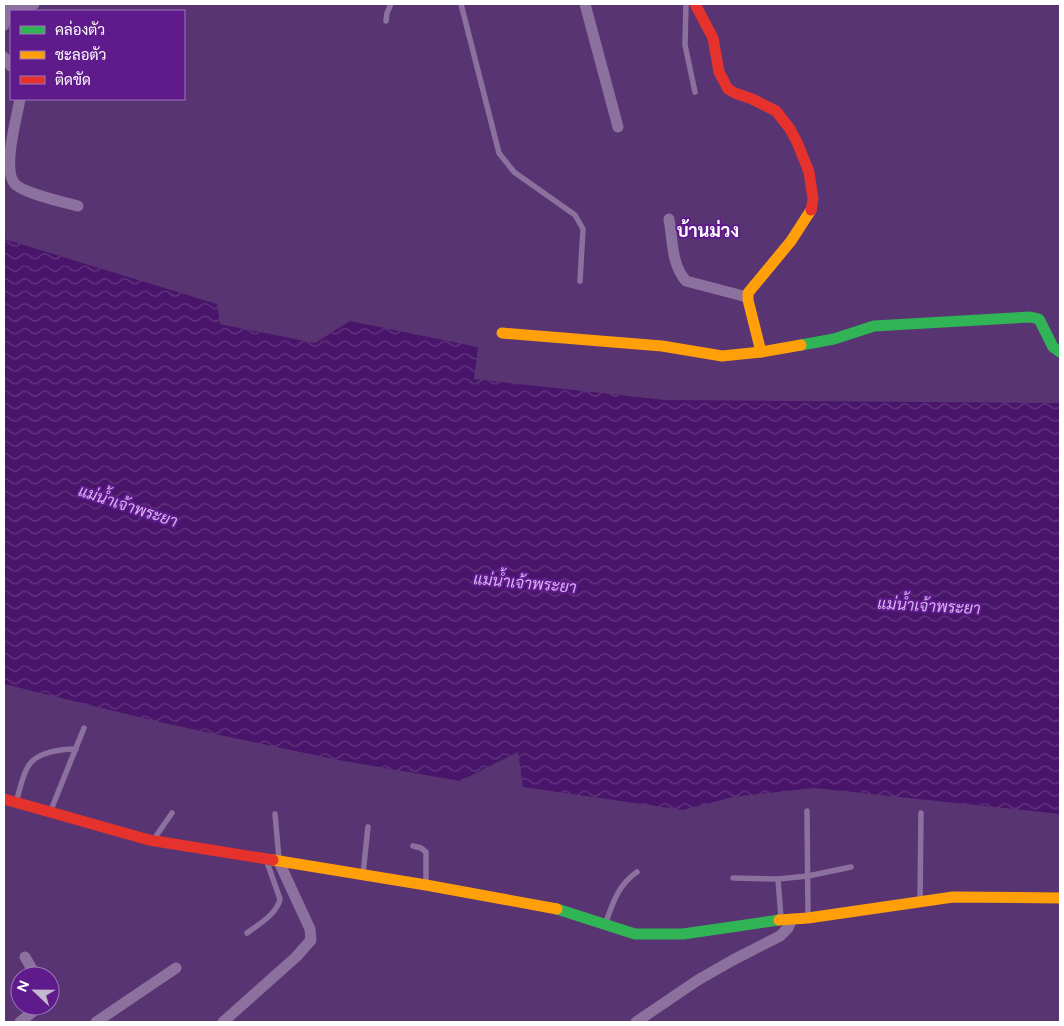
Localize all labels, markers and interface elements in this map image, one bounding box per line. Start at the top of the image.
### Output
legend [10,10,185,100]
text: คล่องตัว [55,20,105,39]
text: ชะลอตัว [55,46,106,64]
text: ติดขัด [55,71,91,89]
district label: บ้านม่วง [677,219,739,242]
water label: แม่น้ำเจ้าพระยา [76,476,182,531]
water label: แม่น้ำเจ้าพระยา [473,564,578,597]
water label: แม่น้ำเจ้าพระยา [877,589,982,618]
north arrow [10,966,60,1016]
text: N [14,978,33,995]

